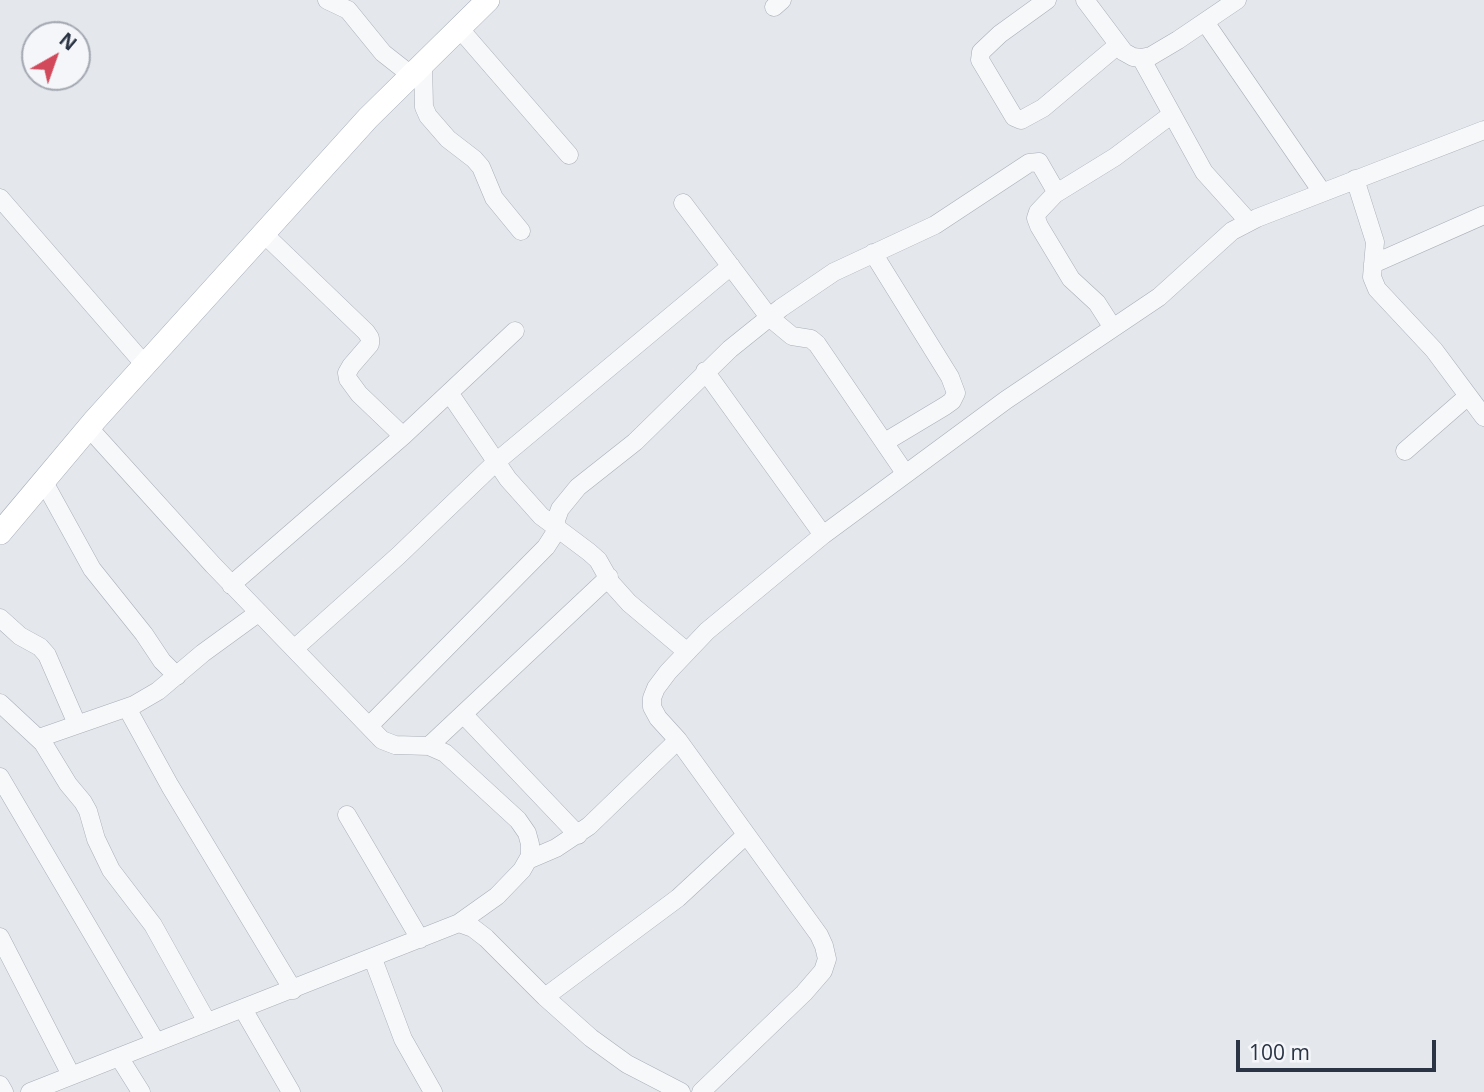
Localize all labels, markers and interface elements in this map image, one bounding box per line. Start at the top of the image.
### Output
north arrow [21,21,91,91]
text: N [54,27,82,56]
scale bar [1239,1026,1438,1070]
text: 100 m [1249,1038,1310,1066]

